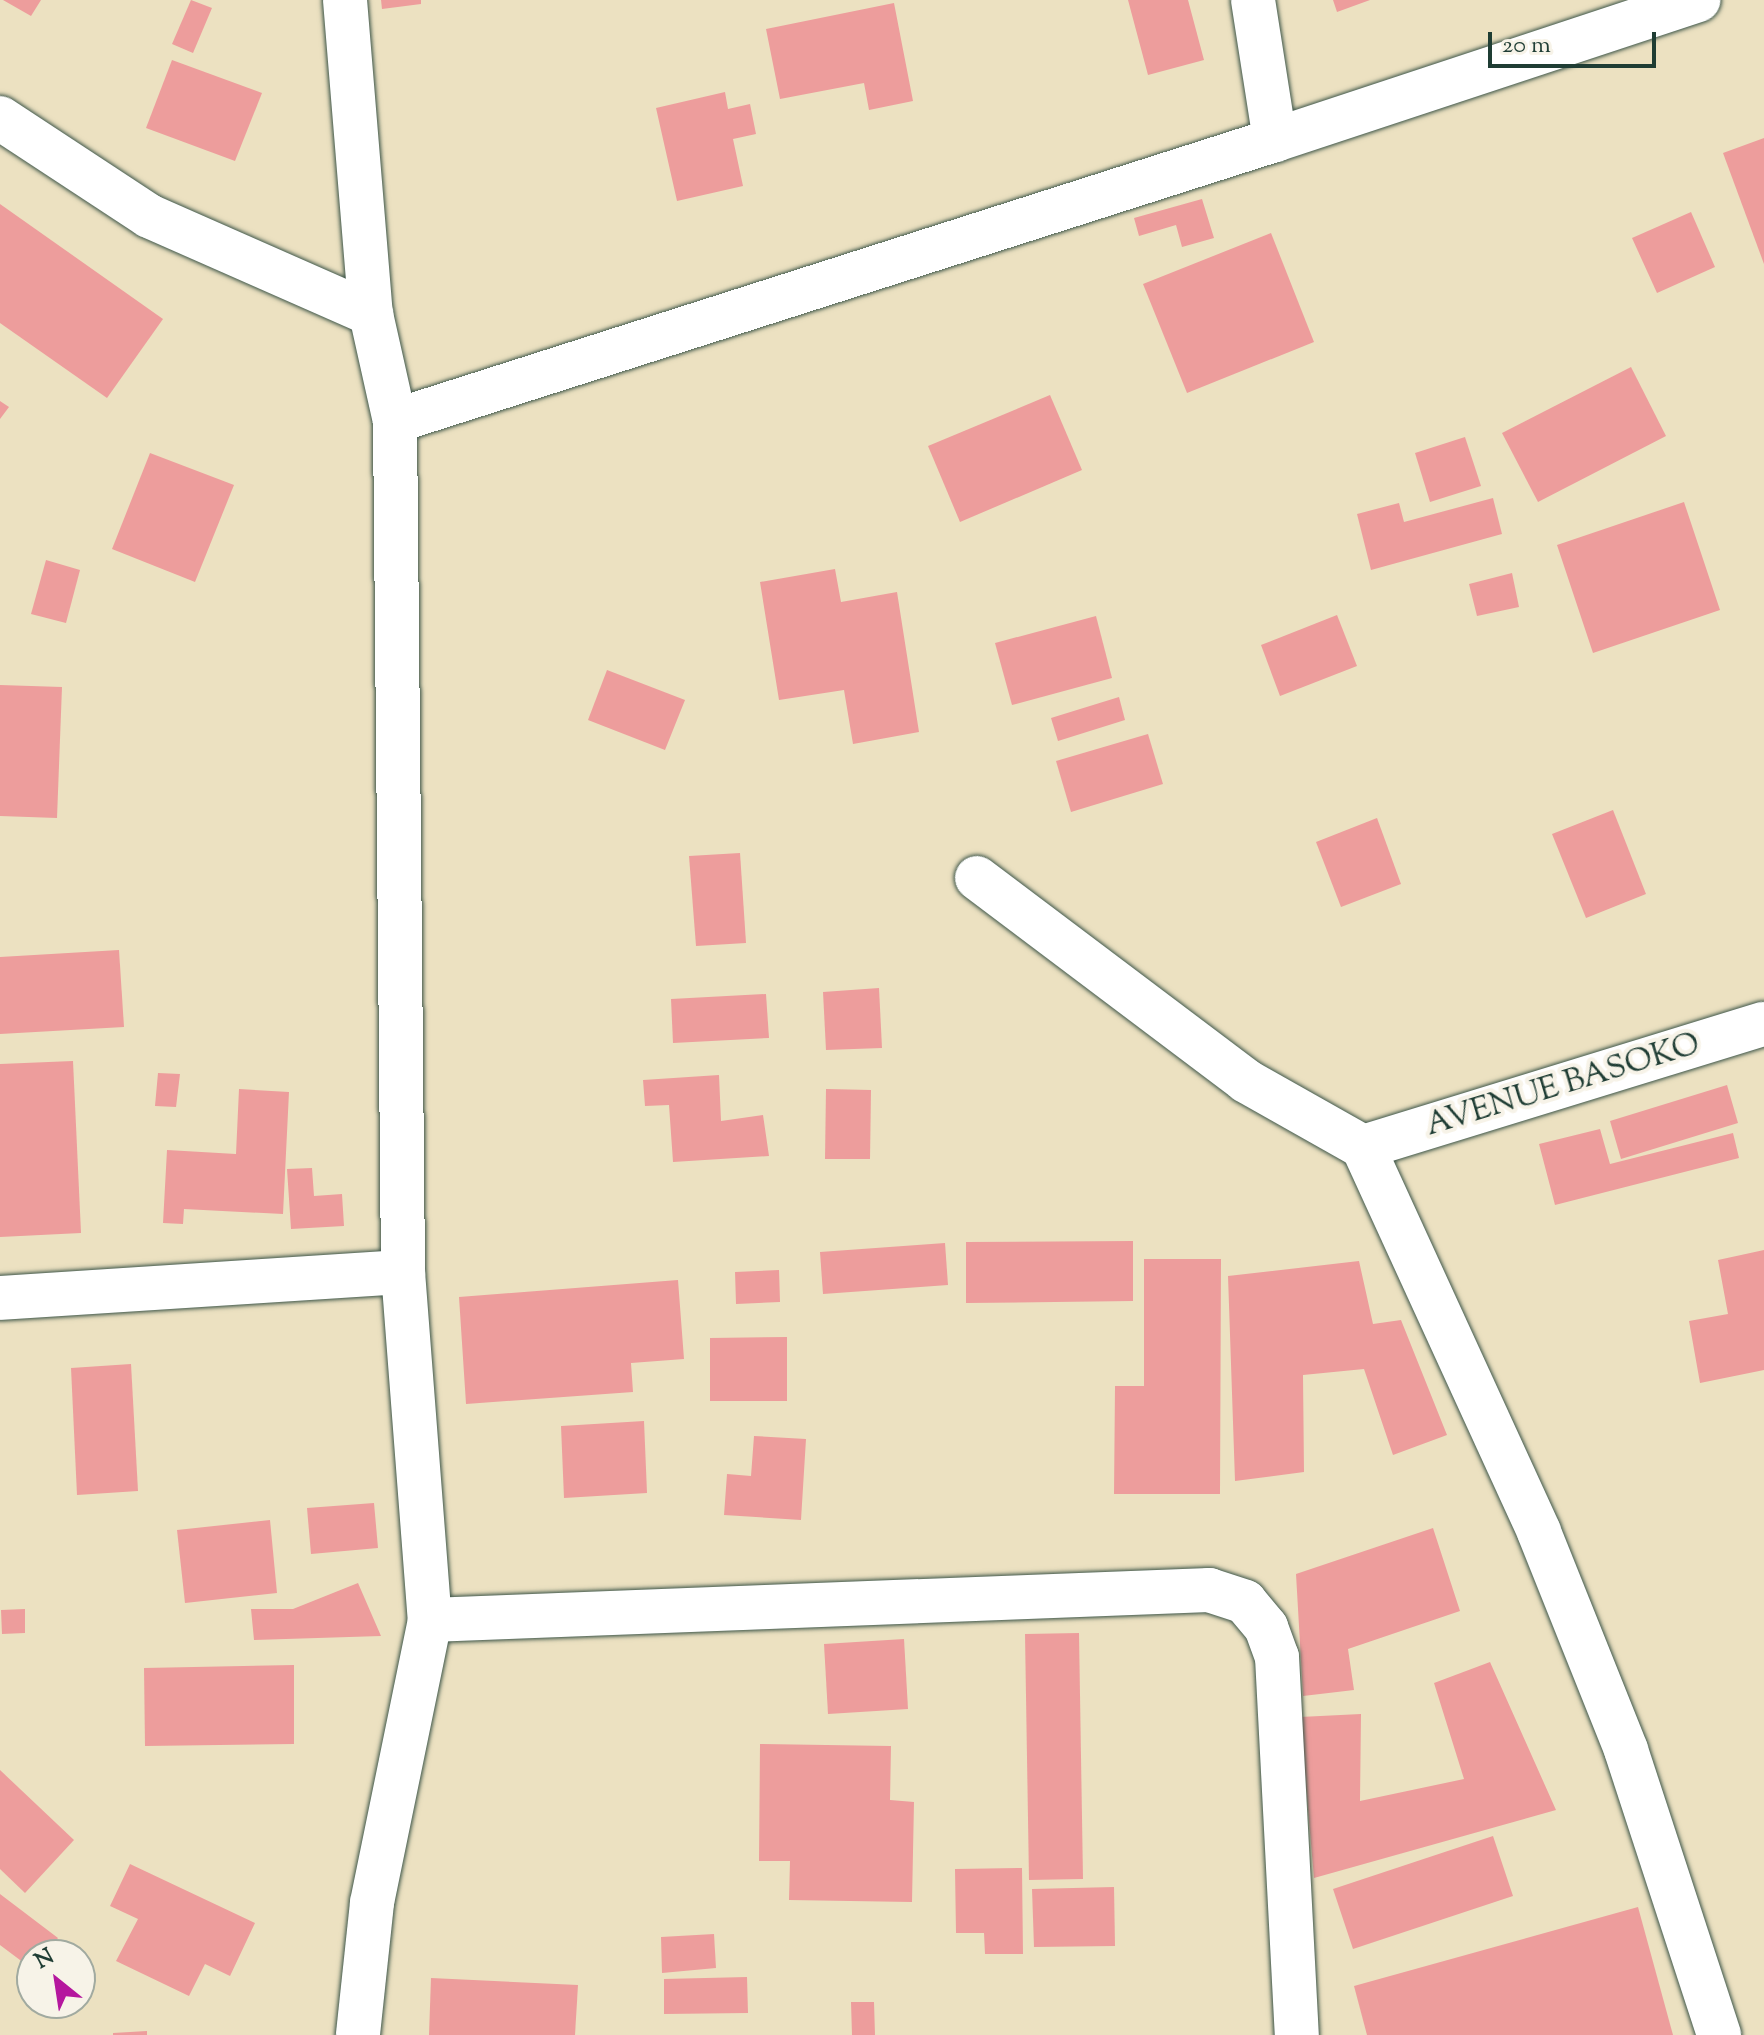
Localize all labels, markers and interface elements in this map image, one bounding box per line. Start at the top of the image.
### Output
scale bar [1492,16,1660,66]
text: 20 m [1502,29,1551,63]
street label: AVENUE BASOKO [1421,1026,1705,1146]
north arrow [16,1939,96,2019]
text: N [29,1942,61,1978]

